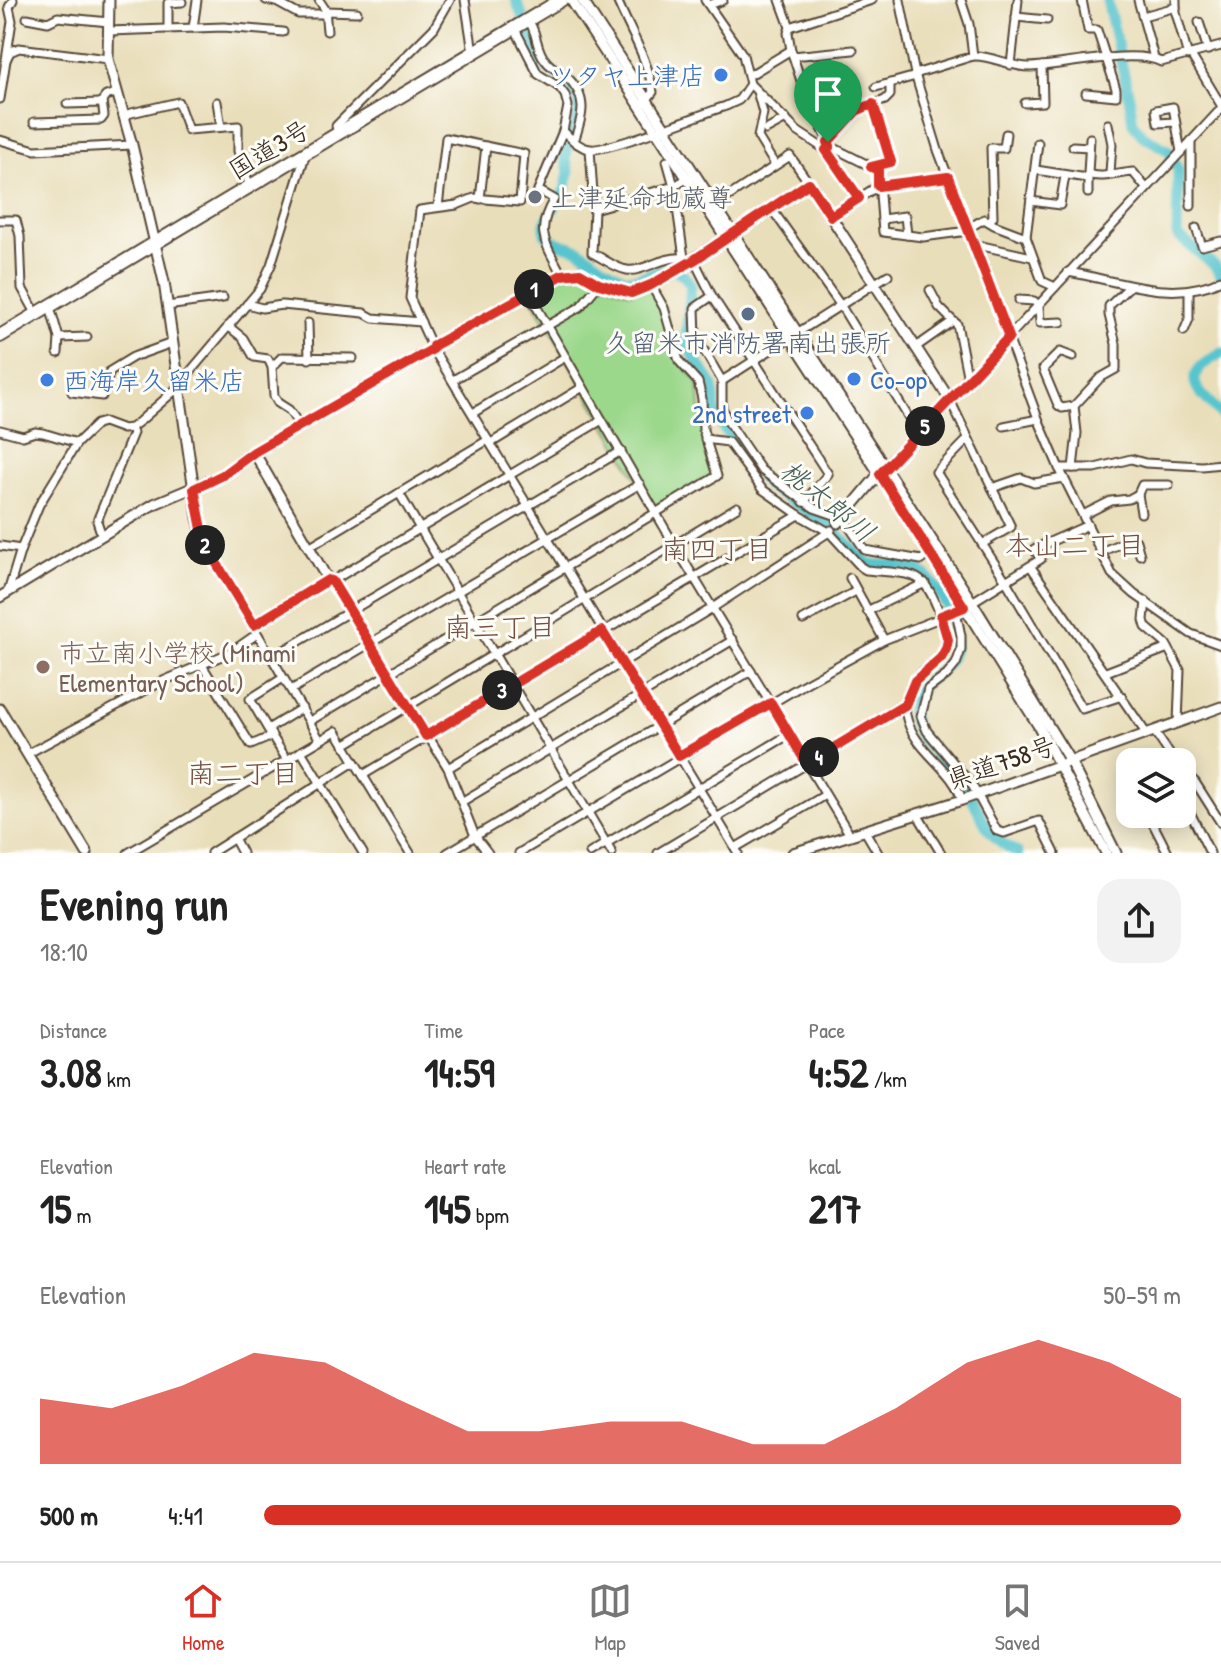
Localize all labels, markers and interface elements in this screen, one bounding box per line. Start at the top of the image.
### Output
place label: ツタヤ上津店 [549,58,705,93]
pin [794,60,862,142]
marker: ツタヤ上津店 [712,66,730,84]
icon: arrive [806,72,850,116]
street label: 国道3号 [222,111,316,187]
place label: 上津延命地蔵尊 [551,180,733,215]
marker: 上津延命地蔵尊 [526,188,544,206]
pin: 1 [514,269,554,309]
text: 1 [530,274,538,304]
marker: 久留米市消防署南出張所 [739,305,757,323]
place label: 久留米市消防署南出張所 [605,325,891,360]
place label: Co-op [870,362,927,397]
place label: 西海岸久留米店 [63,363,245,398]
marker: Co-op [845,370,863,388]
marker: 西海岸久留米店 [38,371,56,389]
place label: 2nd street [692,396,792,431]
marker: 2nd street [798,404,816,422]
pin: 5 [905,406,945,446]
text: 5 [920,411,930,441]
water label: 桃太郎川 [773,451,883,551]
pin: 2 [185,525,225,565]
district label: 本山二丁目 [1005,526,1145,564]
text: 2 [200,530,210,560]
district label: 南四丁目 [661,530,773,568]
district label: 南三丁目 [444,608,556,646]
place label: 市立南小学校 (Minami Elementary School) [59,635,296,700]
marker: 市立南小学校 (Minami Elementary School) [34,658,52,676]
pin: 3 [482,670,522,710]
text: 3 [497,675,507,705]
street label: 県道758号 [942,727,1060,797]
pin: 4 [799,737,839,777]
text: 4 [815,742,823,772]
map controls [1116,748,1196,828]
button: layers [1116,748,1196,828]
district label: 南二丁目 [187,754,299,792]
text: Evening run [40,874,228,934]
button: share [1097,879,1181,963]
text: 18:10 [40,934,88,969]
text: Distance [40,1015,107,1045]
text: Time [424,1015,463,1045]
text: Pace [809,1015,845,1045]
text: 3.08 [40,1045,102,1099]
text: 14:59 [424,1045,495,1099]
text: 4:52 [809,1045,869,1099]
text: km [102,1064,131,1094]
text: /km [869,1064,907,1094]
text: Elevation [40,1151,113,1181]
text: Heart rate [424,1151,507,1181]
text: kcal [809,1151,841,1181]
text: 15 [40,1181,71,1235]
text: 145 [424,1181,471,1235]
text: 217 [809,1181,862,1235]
text: m [71,1200,91,1230]
text: bpm [471,1200,509,1230]
text: Elevation [40,1277,126,1312]
text: 50–59 m [1103,1277,1181,1312]
text: 500 m [40,1498,98,1533]
text: 4:41 [168,1498,203,1533]
tab: Home [181,1579,225,1657]
tab: Map [588,1579,632,1657]
tab: Saved [995,1579,1040,1657]

